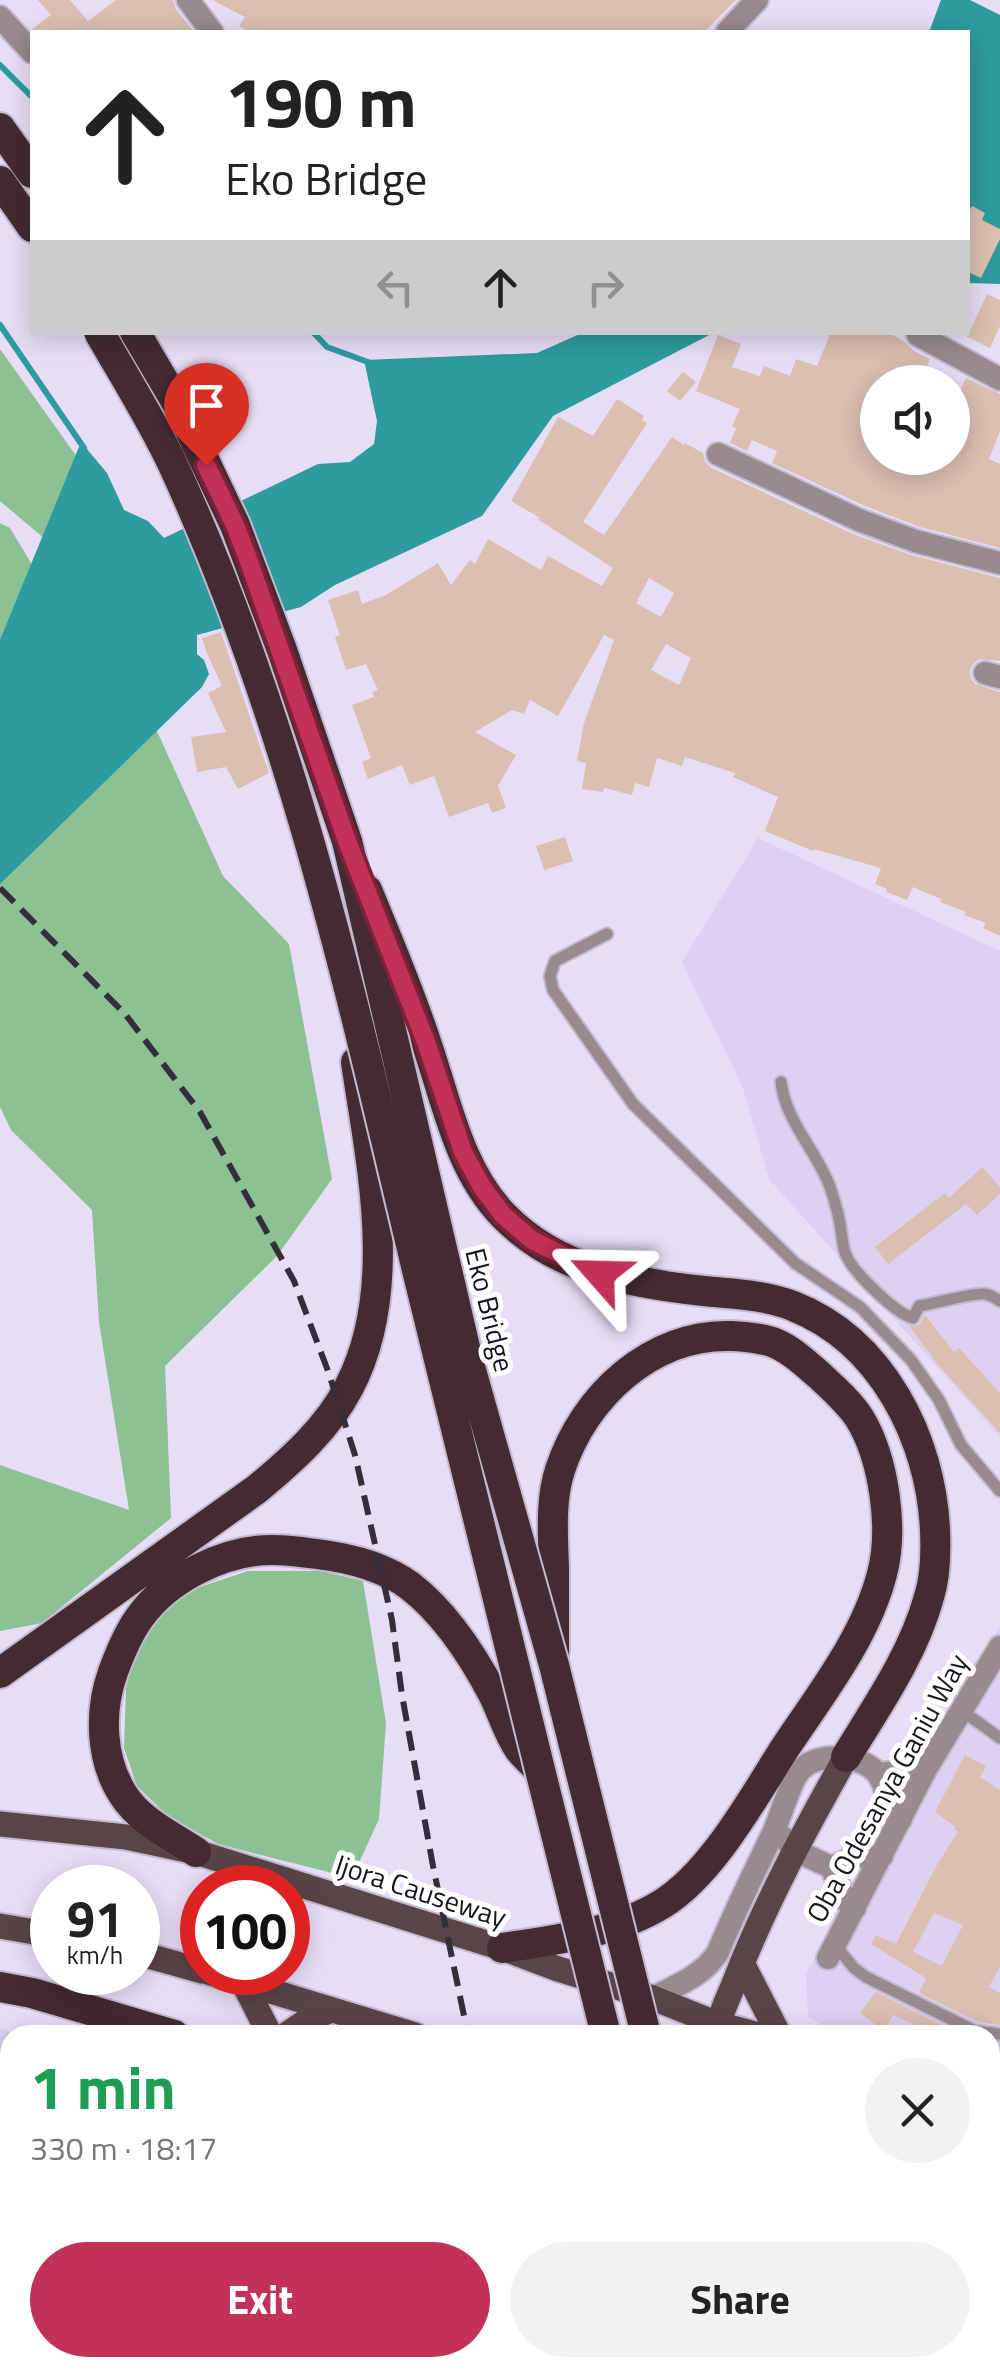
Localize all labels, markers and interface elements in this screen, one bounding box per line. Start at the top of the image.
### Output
text: 190 m [225,48,417,154]
icon: ahead [60,70,190,200]
text: Eko Bridge [225,144,427,212]
icon: left [368,260,423,315]
icon: ahead [473,260,528,315]
icon: right [578,260,633,315]
pin [164,363,249,466]
map controls [860,365,970,475]
button: sound [860,365,970,475]
icon: arrive [179,378,234,433]
position arrow [548,1222,652,1326]
street label: Eko Bridge [454,1244,527,1376]
street label: Oba Odesanya Ganiu Way [795,1645,978,1930]
street label: Ijora Causeway [330,1843,512,1938]
speed limit sign: 100 [180,1865,310,1995]
text: 91 [67,1880,123,1956]
text: km/h [67,1936,123,1974]
text: 1 min [30,2041,176,2132]
button: close [865,2058,970,2163]
text: 330 m · 18:17 [30,2124,217,2172]
button: Exit [30,2242,490,2357]
button: Share [510,2242,970,2357]

